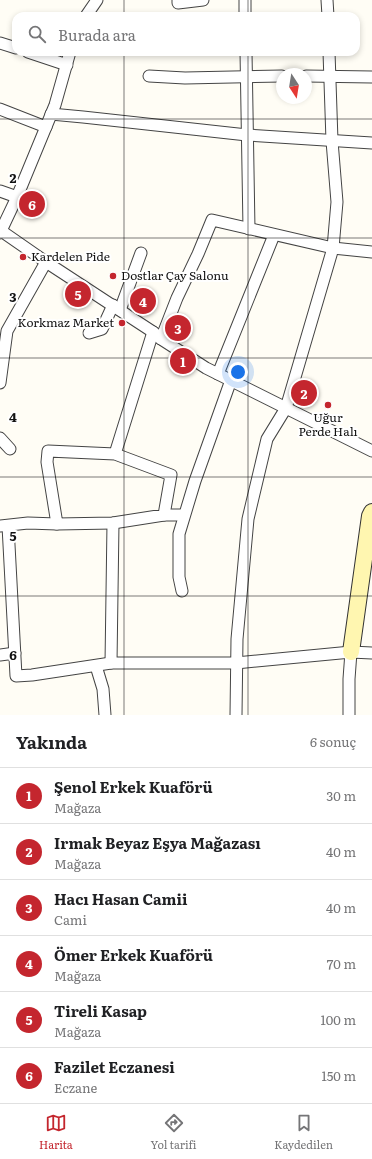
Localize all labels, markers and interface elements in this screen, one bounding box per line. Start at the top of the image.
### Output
search box [12,12,360,56]
icon: search [26,23,48,45]
text: Burada ara [58,23,136,46]
north arrow [276,68,312,104]
text: 2 [10,168,17,187]
pin: 6 [19,189,45,219]
place label: Kardelen Pide [31,247,110,265]
marker: Kardelen Pide [18,252,28,262]
place label: Dostlar Çay Salonu [121,266,229,284]
marker: Dostlar Çay Salonu [108,271,118,281]
pin: 5 [65,279,91,309]
pin: 4 [130,286,156,316]
text: 3 [9,287,17,306]
place label: Korkmaz Market [18,313,114,331]
pin: 3 [165,313,191,343]
marker: Korkmaz Market [117,318,127,328]
pin: 1 [170,346,196,376]
your location [228,362,248,382]
pin: 2 [291,378,317,408]
marker: Uğur Perde Halı [323,400,333,410]
text: 4 [9,407,17,426]
place label: Uğur Perde Halı [298,408,358,440]
text: 5 [9,526,17,545]
text: 6 [9,645,17,664]
text: Yakında [16,729,87,754]
text: 6 sonuç [310,732,356,751]
text: Şenol Erkek Kuaförü [54,775,213,798]
text: 1 [26,786,32,805]
text: 30 m [326,786,356,805]
text: Mağaza [54,798,101,817]
text: Irmak Beyaz Eşya Mağazası [54,831,261,854]
text: 2 [26,842,32,861]
text: 40 m [326,842,356,861]
text: Mağaza [54,854,101,873]
text: Hacı Hasan Camii [54,887,187,910]
text: 3 [25,898,33,917]
text: 40 m [326,898,356,917]
text: Cami [54,910,87,929]
text: Ömer Erkek Kuaförü [54,943,213,966]
text: 4 [25,954,33,973]
text: 70 m [327,954,356,973]
text: Mağaza [54,966,101,985]
text: Tireli Kasap [54,999,147,1022]
text: 5 [25,1010,33,1029]
text: 100 m [320,1010,356,1029]
text: Mağaza [54,1022,101,1041]
text: Fazilet Eczanesi [54,1055,175,1078]
text: 6 [25,1066,33,1085]
text: 150 m [321,1066,356,1085]
text: Eczane [54,1078,97,1097]
tab: Harita [39,1112,73,1152]
tab: Yol tarifi [151,1112,197,1152]
tab: Kaydedilen [274,1112,333,1152]

